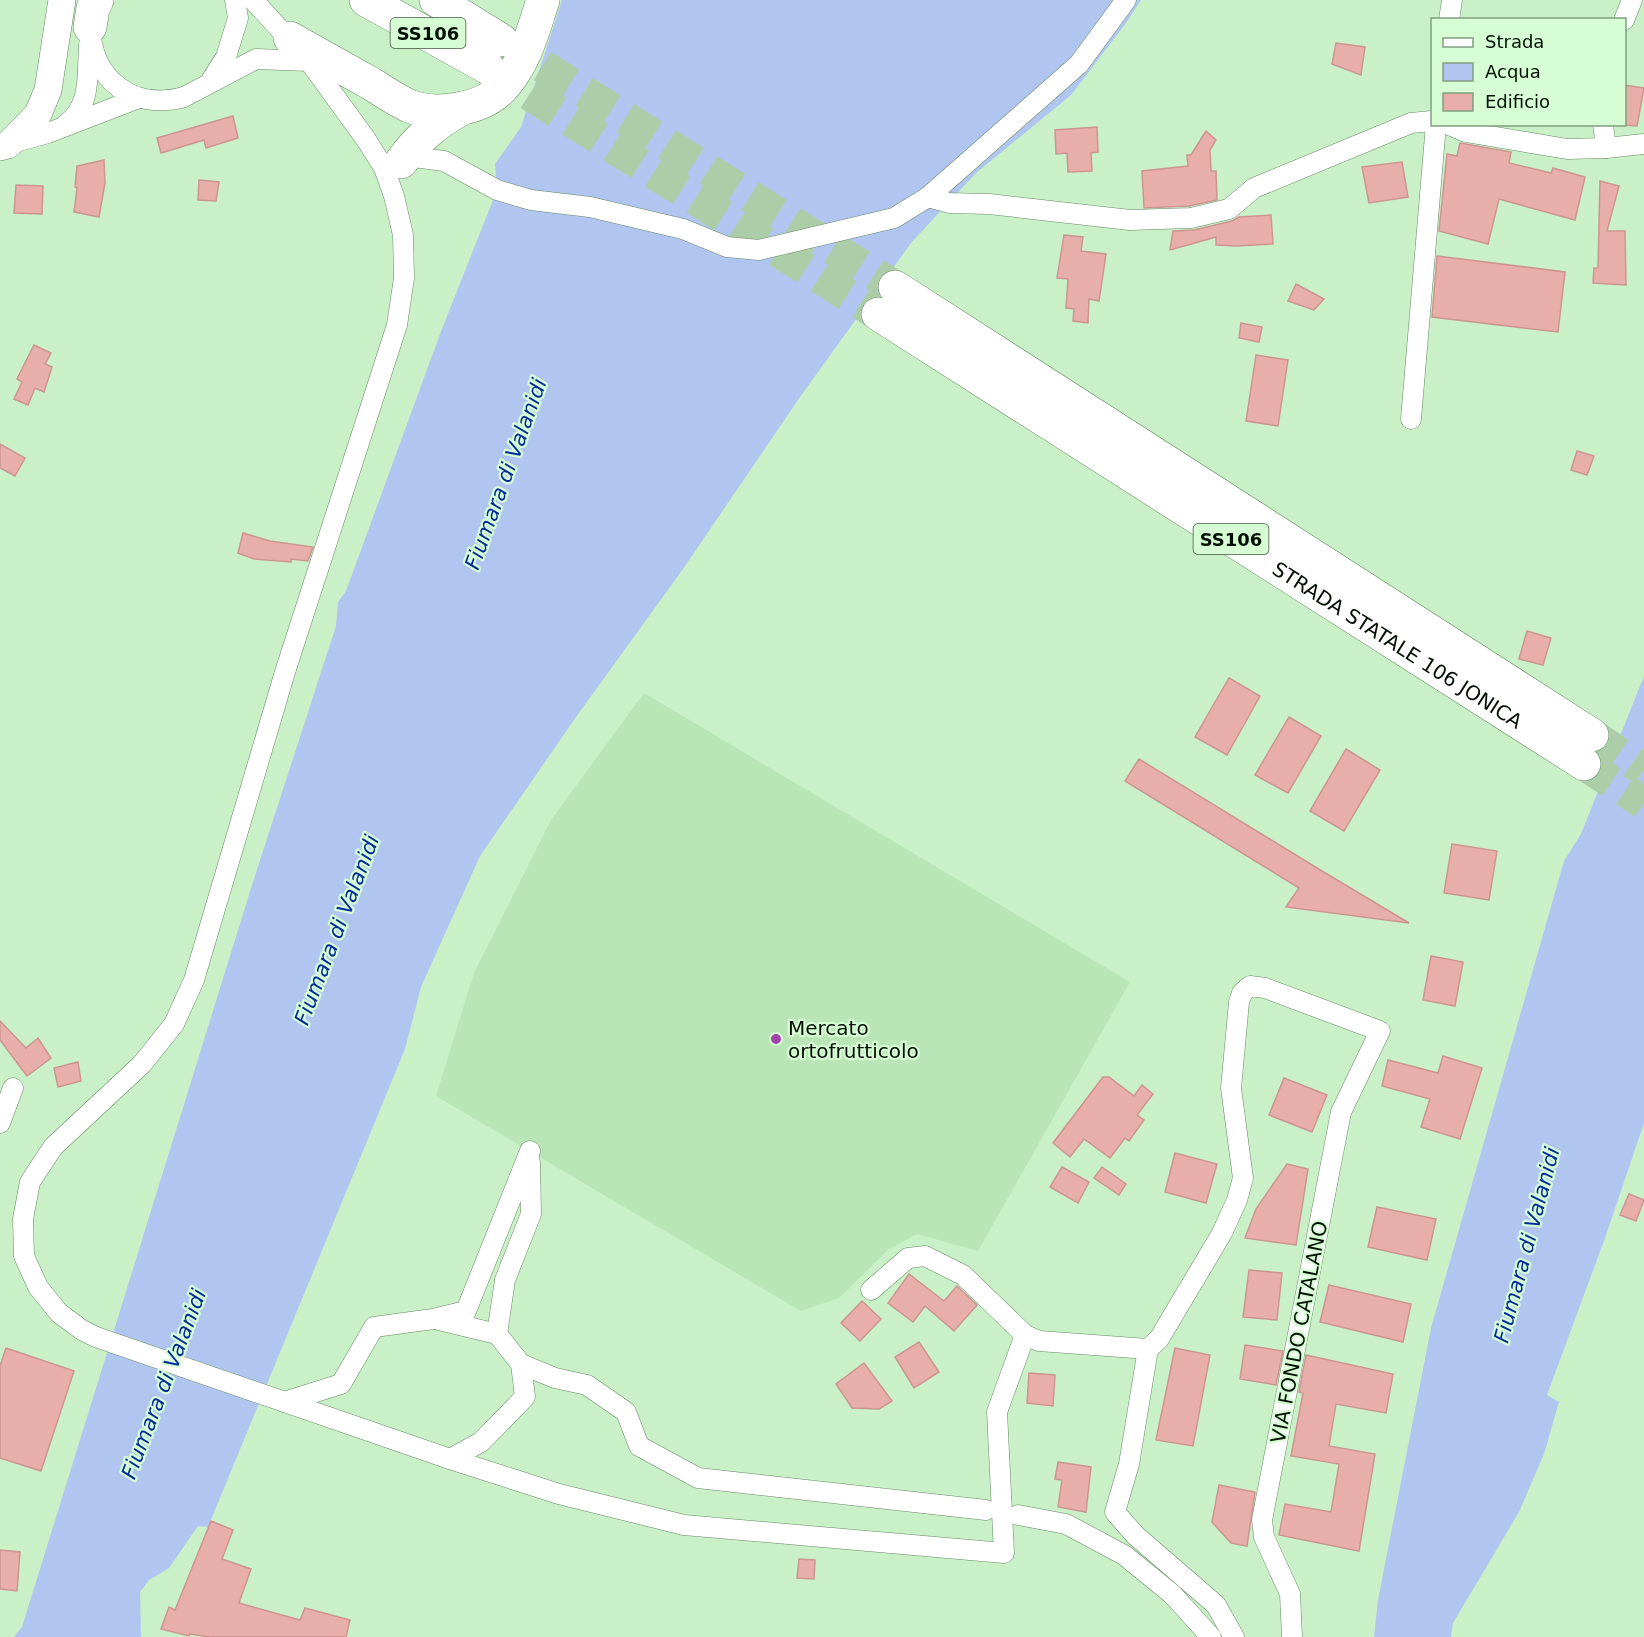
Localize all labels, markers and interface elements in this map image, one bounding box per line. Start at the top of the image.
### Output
road number: SS106 [390,18,466,48]
legend [1431,18,1626,126]
text: Strada [1485,31,1544,52]
text: Acqua [1485,61,1541,82]
text: Edificio [1485,91,1550,112]
water label: Fiumara di Valanidi [460,375,552,573]
road number: SS106 [1194,524,1268,554]
street label: STRADA STATALE 106 JONICA [1268,557,1527,734]
water label: Fiumara di Valanidi [290,832,384,1028]
place label: Mercato ortofrutticolo [788,1016,919,1063]
marker: Mercato ortofrutticolo [769,1032,783,1046]
water label: Fiumara di Valanidi [1489,1144,1565,1345]
street label: VIA FONDO CATALANO [1266,1219,1332,1445]
water label: Fiumara di Valanidi [117,1286,211,1482]

